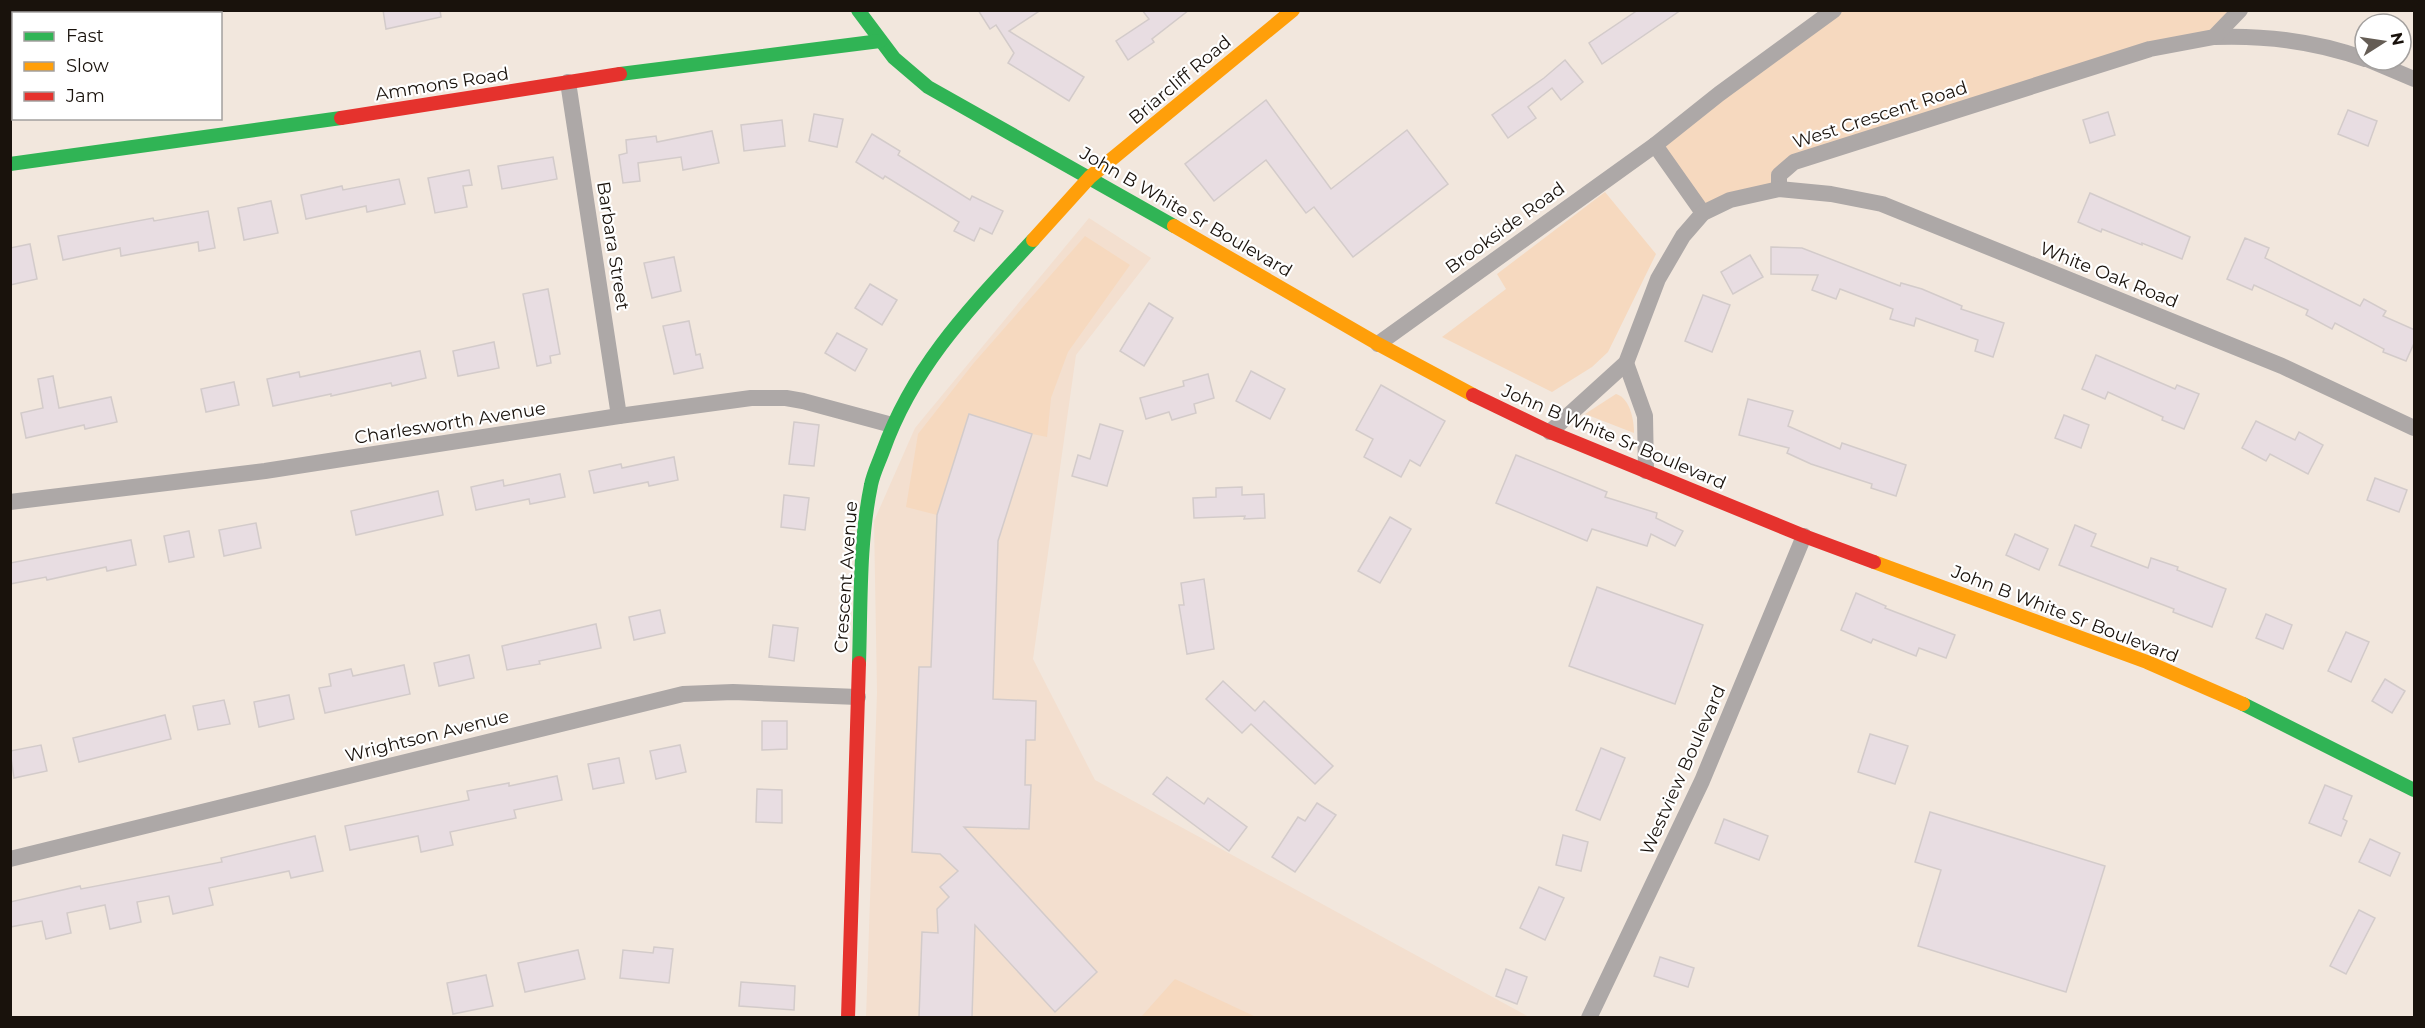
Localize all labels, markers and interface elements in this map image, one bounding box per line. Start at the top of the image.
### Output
legend [12,12,222,120]
north arrow [2353,12,2413,72]
text: Fast [66,25,104,47]
street label: Briarcliff Road [1124,31,1236,129]
text: N [2387,31,2408,47]
text: Slow [66,55,109,77]
street label: Ammons Road [374,63,510,105]
street label: West Crescent Road [1790,76,1970,154]
text: Jam [65,85,105,107]
street label: John B White Sr Boulevard [1075,142,1296,282]
street label: Brookside Road [1441,177,1569,279]
street label: Barbara Street [592,180,634,312]
street label: White Oak Road [2037,237,2181,313]
street label: John B White Sr Boulevard [1498,379,1729,494]
street label: Charlesworth Avenue [353,397,547,449]
street label: Crescent Avenue [830,500,862,654]
street label: John B White Sr Boulevard [1947,560,2182,668]
street label: Westview Boulevard [1636,682,1730,858]
street label: Wrightson Avenue [343,705,511,767]

